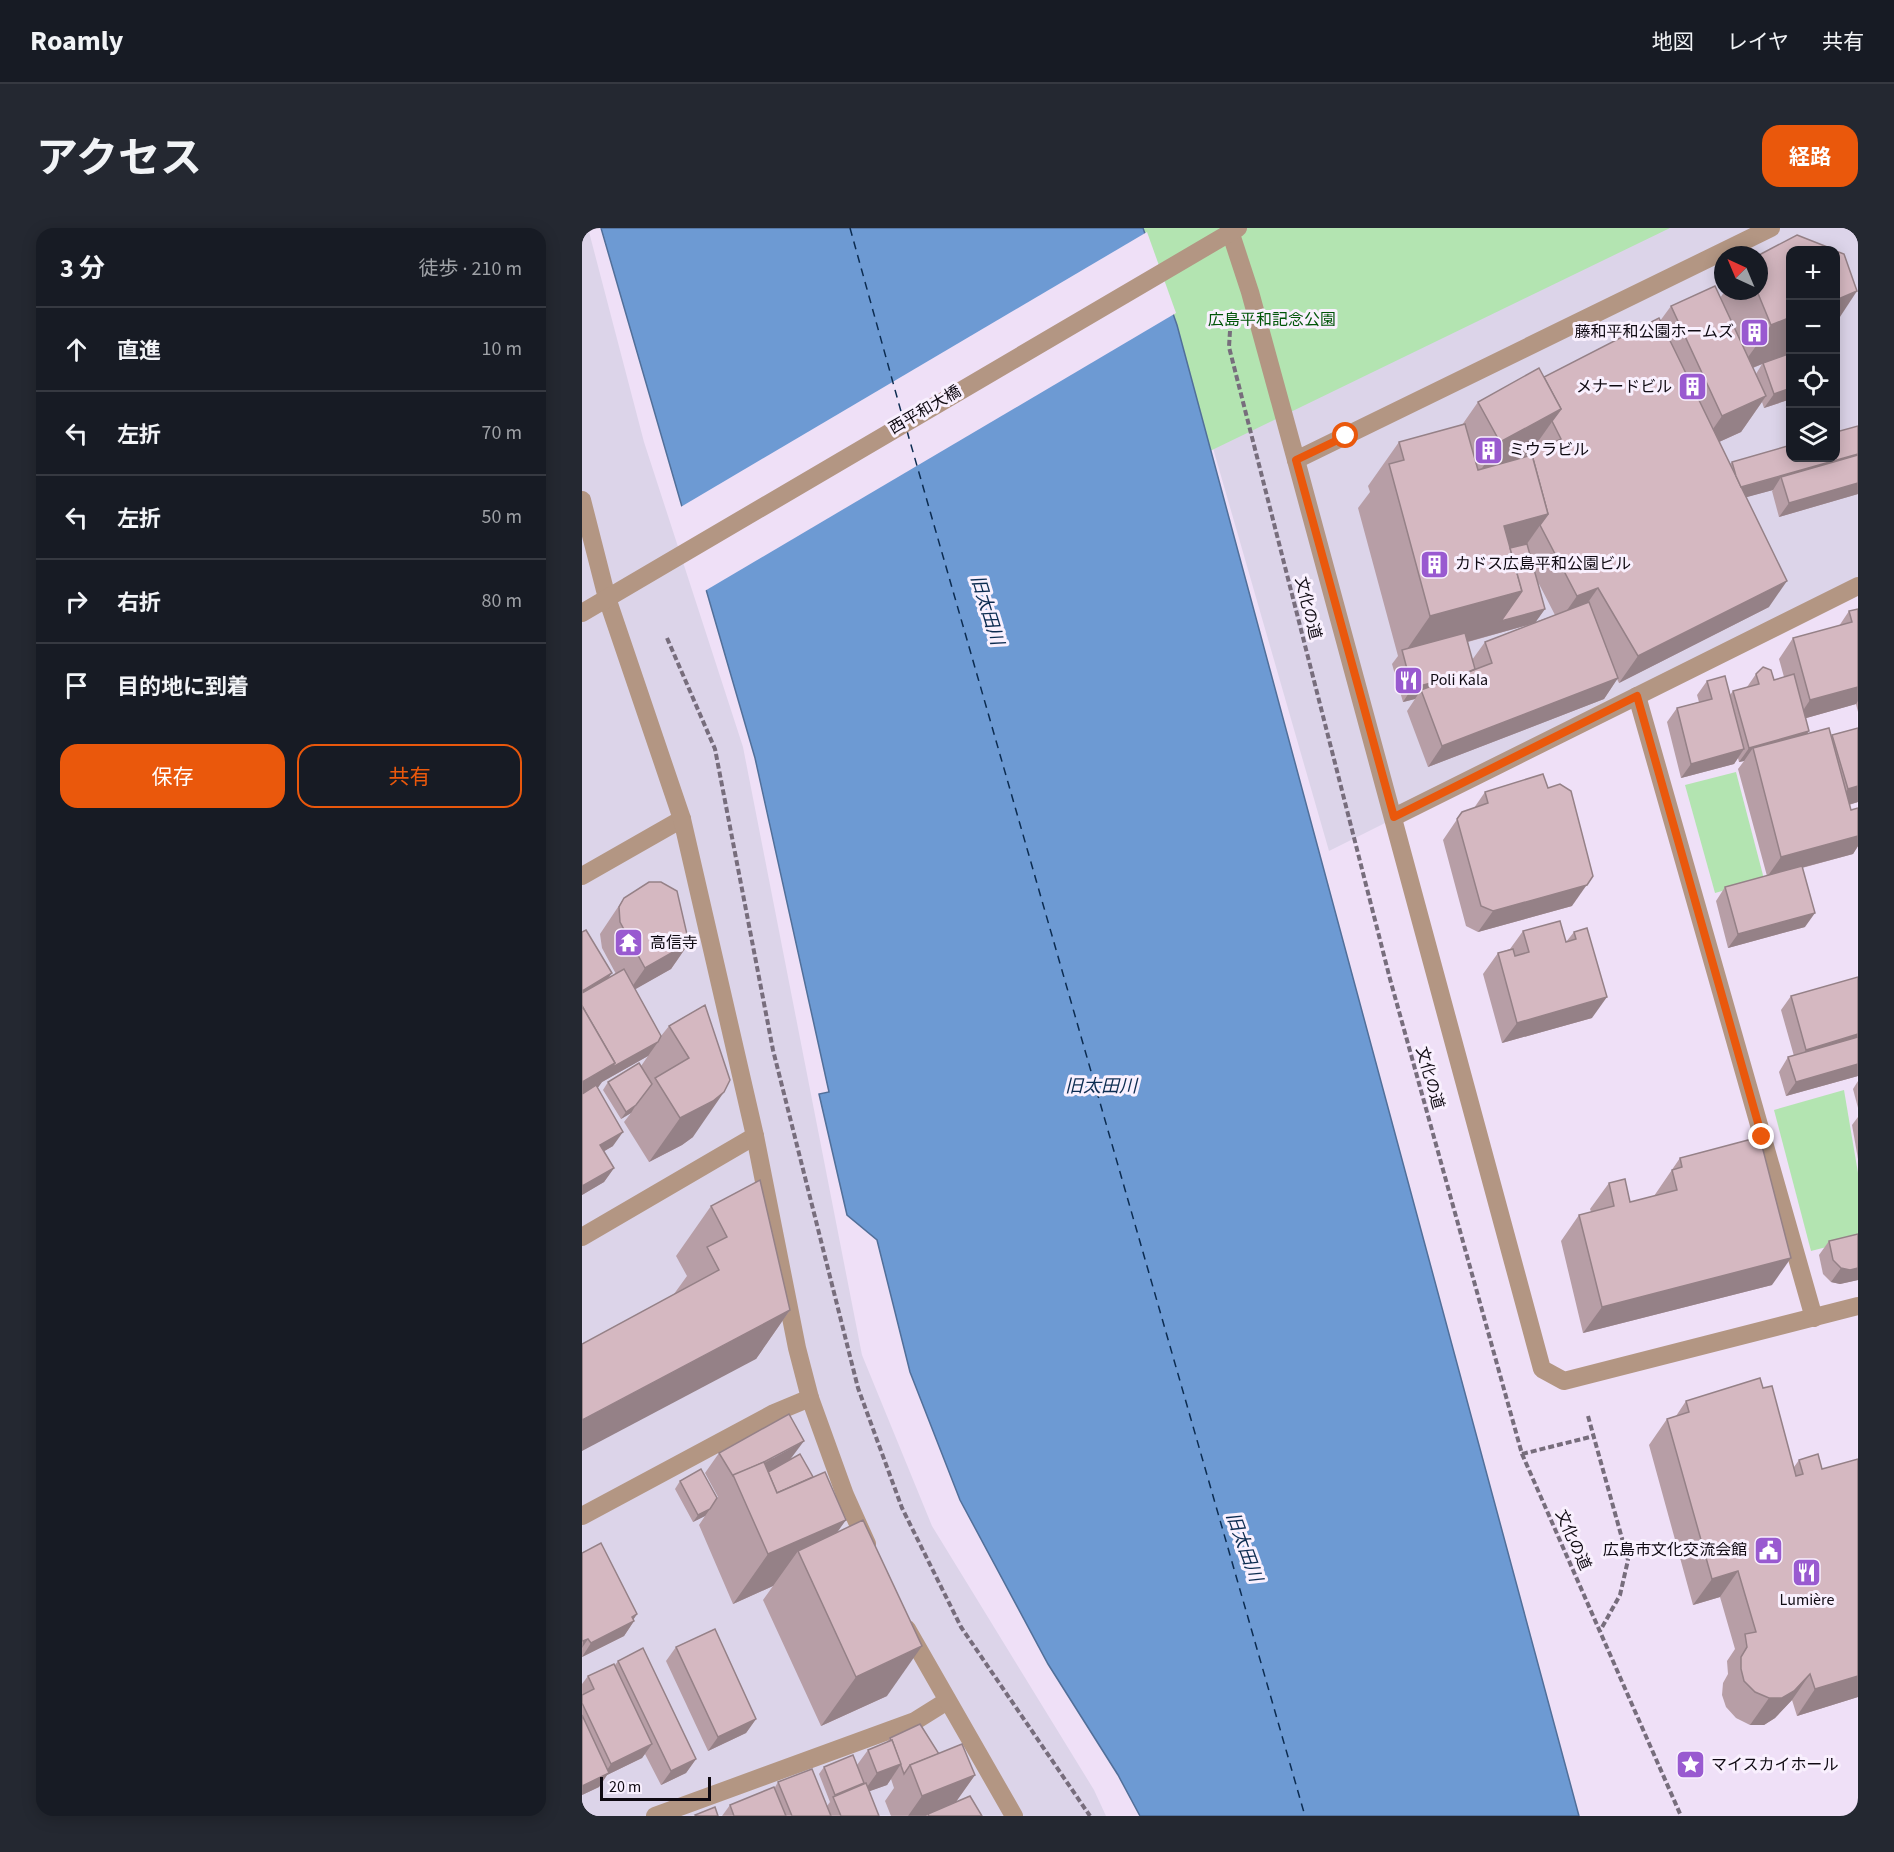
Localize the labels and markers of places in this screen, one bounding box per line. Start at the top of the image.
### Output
building icon: 藤和平和公園ホームズ [1739,316,1771,348]
place label: 藤和平和公園ホームズ [1574,321,1734,343]
building icon: メナードビル [1677,371,1709,403]
place label: メナードビル [1576,376,1672,398]
building icon: ミウラビル [1472,434,1504,466]
place label: ミウラビル [1509,439,1589,461]
building icon: カドス広島平和公園ビル [1418,548,1450,580]
place label: カドス広島平和公園ビル [1455,553,1631,575]
restaurant icon: Poli Kala [1393,664,1425,696]
place label: Poli Kala [1430,669,1488,691]
temple icon: 高信寺 [613,927,645,959]
place label: 高信寺 [650,932,698,954]
public building icon: 広島市文化交流会館 [1752,1534,1784,1566]
place label: 広島市文化交流会館 [1603,1539,1747,1561]
restaurant icon: Lumière [1791,1556,1823,1588]
place label: Lumière [1780,1589,1834,1611]
place icon: マイスカイホール [1674,1749,1706,1781]
place label: マイスカイホール [1711,1754,1839,1776]

